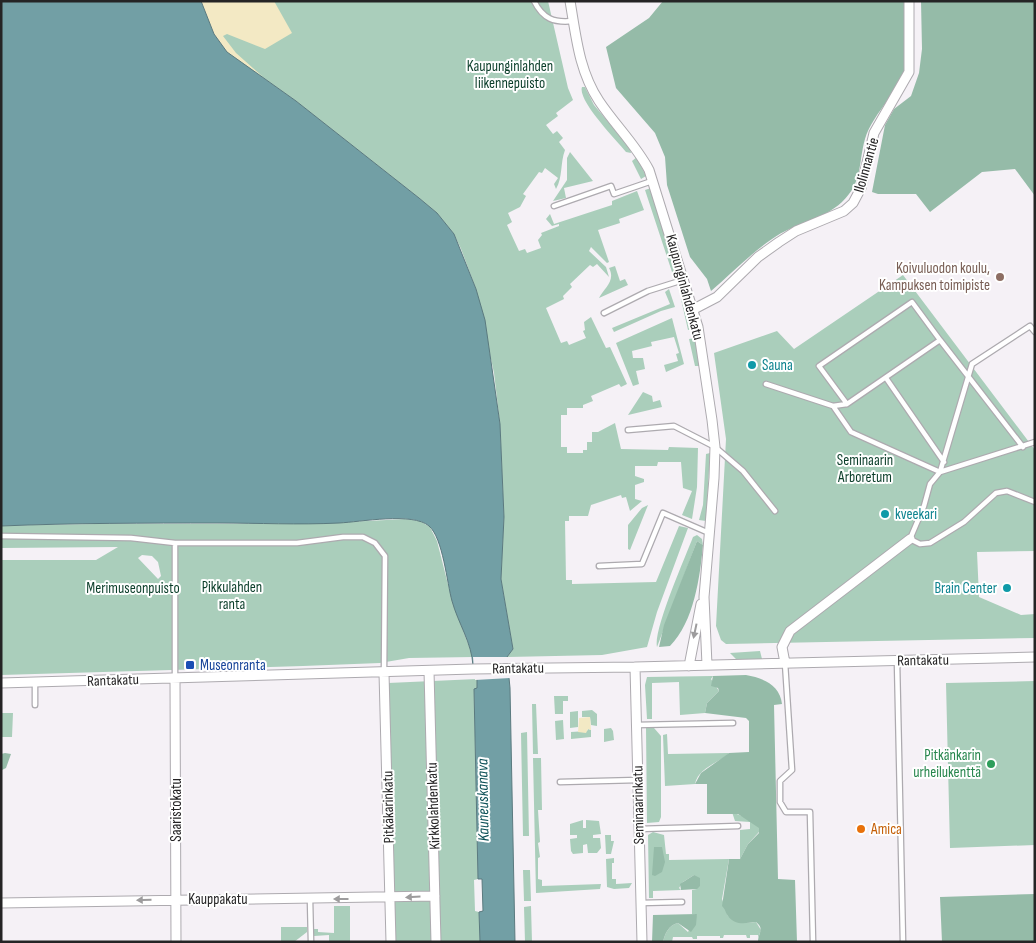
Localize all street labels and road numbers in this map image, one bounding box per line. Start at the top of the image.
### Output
street label: Ilolinnantie [850,135,883,195]
street label: Kaupunginlahdenkatu [661,232,708,342]
street label: Rantakatu [897,651,949,670]
street label: Rantakatu [492,659,544,678]
street label: Rantakatu [87,670,139,691]
street label: Kirkkolahdenkatu [422,762,445,850]
street label: Seminaarinkatu [628,765,649,845]
street label: Pitkäkarinkatu [378,771,399,843]
street label: Saaristokatu [167,778,186,842]
street label: Kauppakatu [188,890,248,909]

